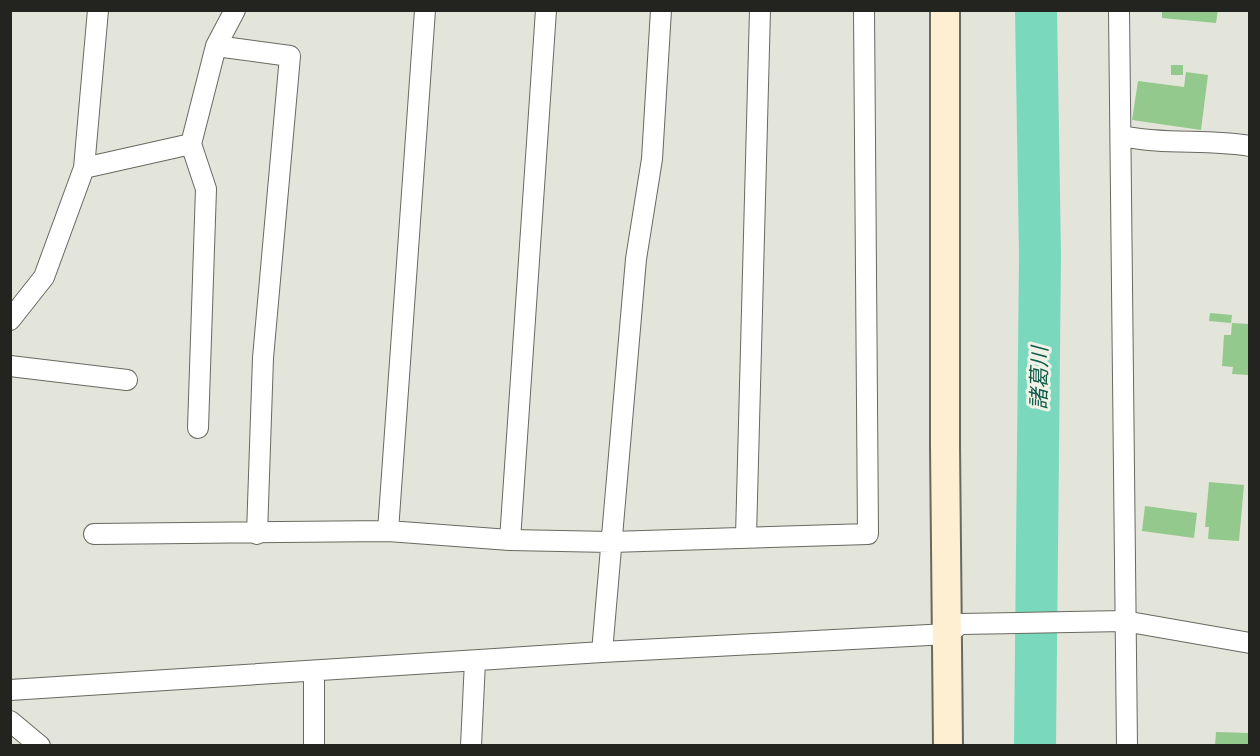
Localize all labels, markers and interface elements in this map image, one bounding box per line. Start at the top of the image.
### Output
water label: 諸葛川 [1025,344,1053,410]

